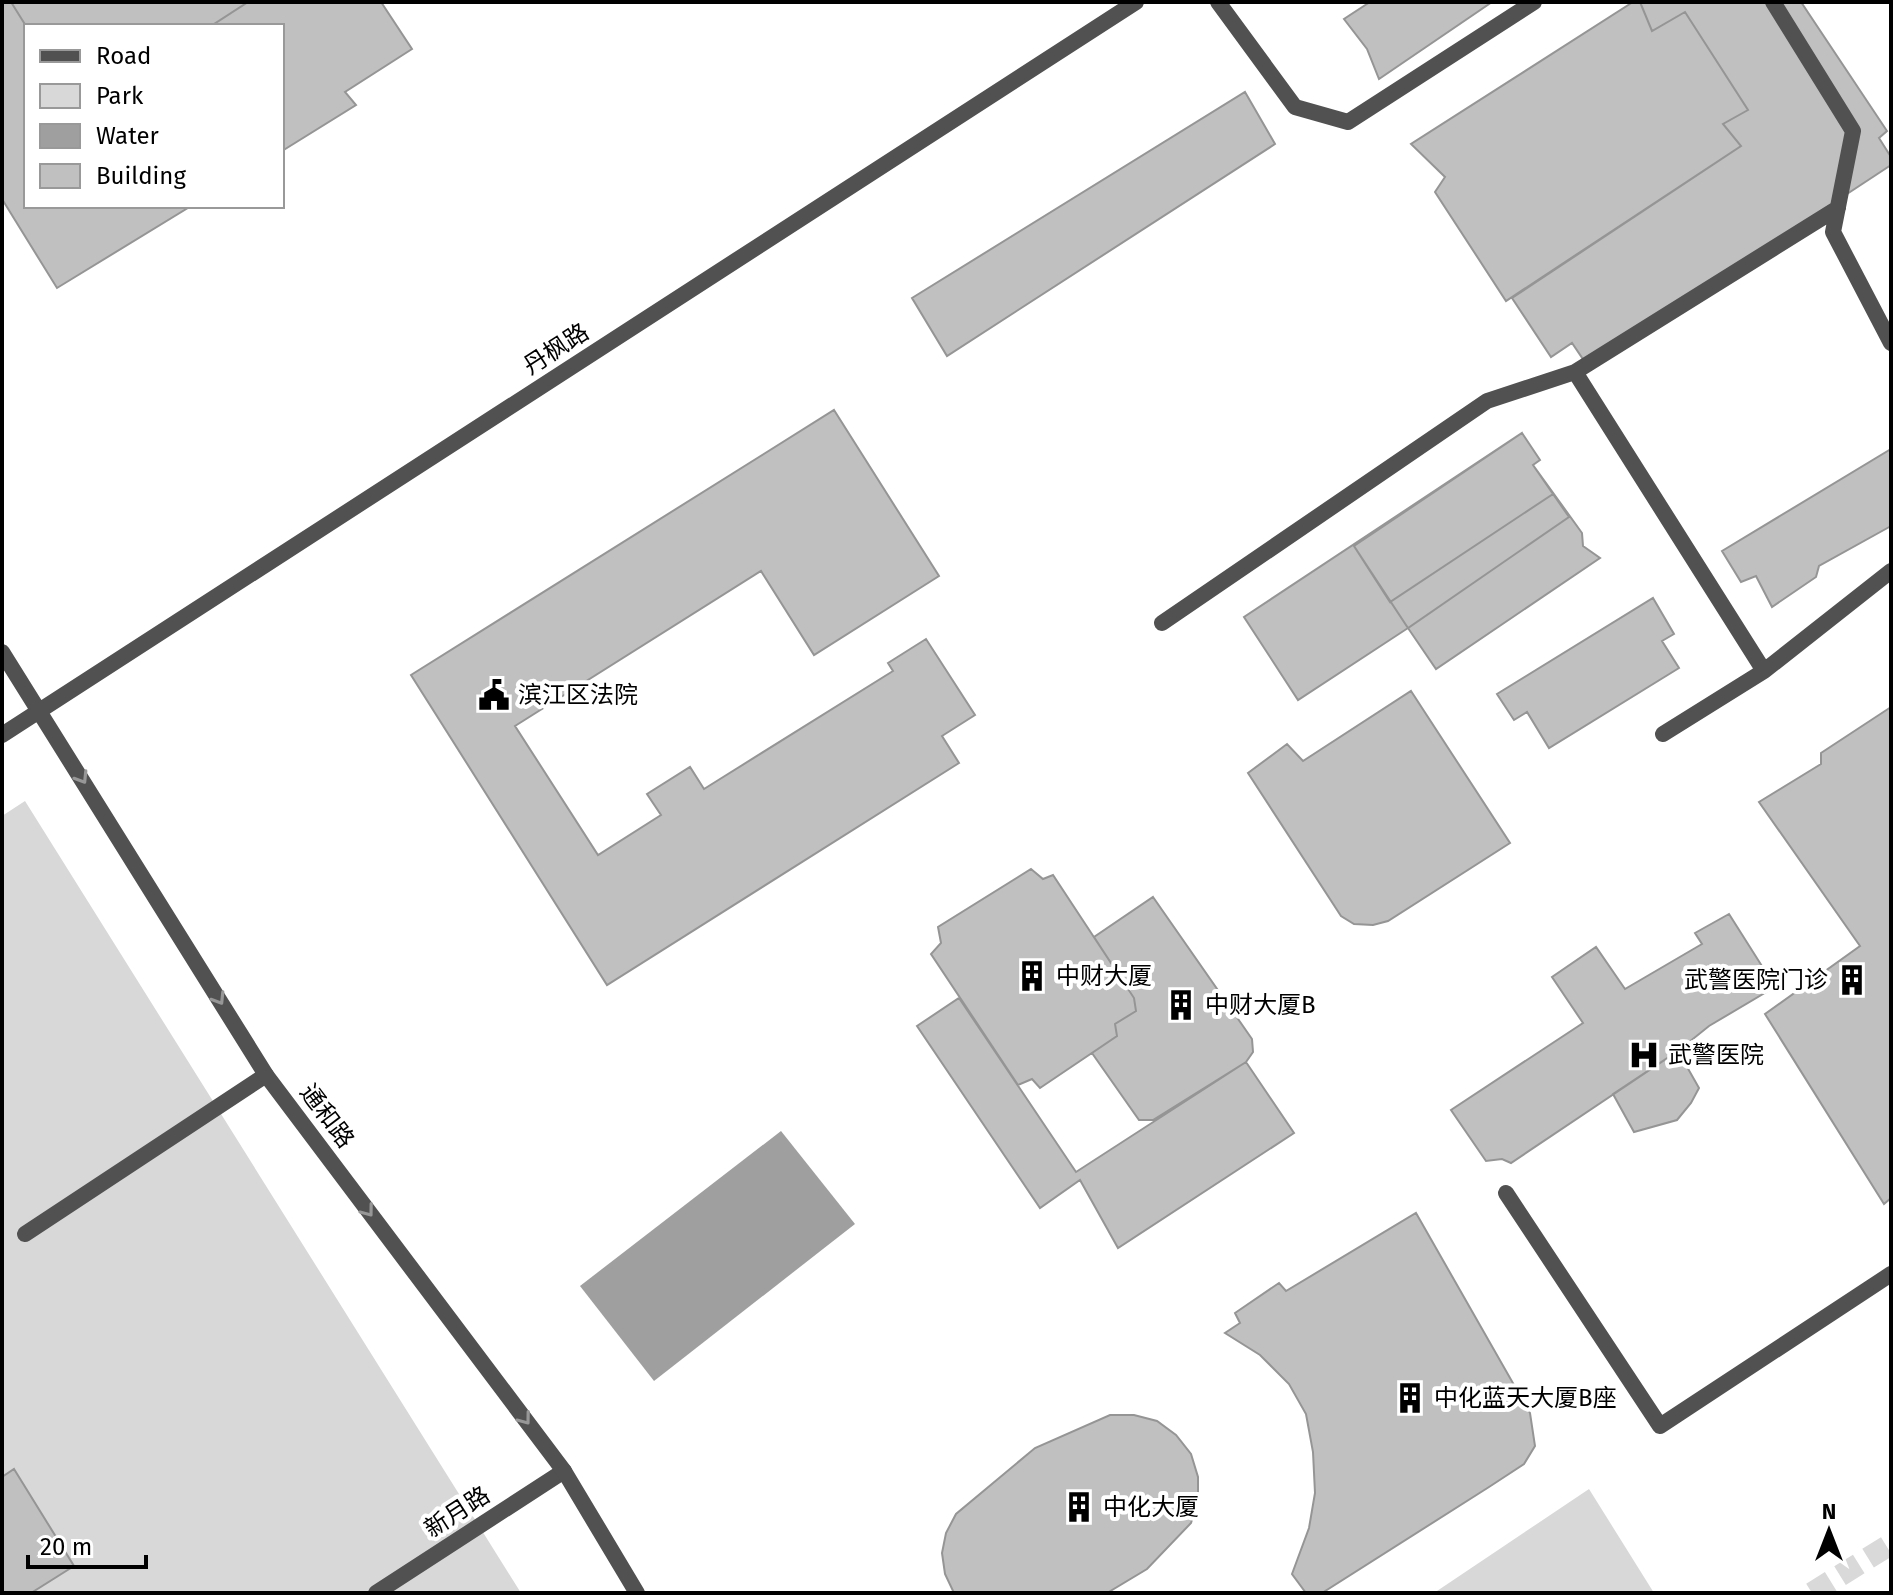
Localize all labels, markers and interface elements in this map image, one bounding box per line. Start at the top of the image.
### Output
legend [24,24,284,208]
text: Road [96,42,151,70]
text: Park [96,82,144,110]
text: Water [96,122,160,150]
text: Building [96,162,186,190]
street label: 丹枫路 [518,318,594,380]
public building icon: 滨江区法院 [477,678,511,712]
place label: 滨江区法院 [518,681,638,709]
one-way arrow [72,769,87,784]
building icon: 中财大厦 [1015,959,1049,993]
place label: 中财大厦 [1056,962,1152,990]
building icon: 武警医院门诊 [1835,963,1869,997]
place label: 武警医院门诊 [1684,966,1828,994]
building icon: 中财大厦B [1164,988,1198,1022]
one-way arrow [209,990,224,1005]
place label: 中财大厦B [1205,991,1316,1019]
hospital icon: 武警医院 [1627,1038,1661,1072]
place label: 武警医院 [1668,1041,1764,1069]
street label: 通和路 [294,1079,360,1153]
one-way arrow [359,1202,373,1217]
building icon: 中化蓝天大厦B座 [1393,1381,1427,1415]
place label: 中化蓝天大厦B座 [1434,1384,1617,1412]
one-way arrow [515,1410,529,1425]
street label: 新月路 [419,1481,495,1543]
building icon: 中化大厦 [1062,1490,1096,1524]
north arrow [1789,1491,1869,1571]
place label: 中化大厦 [1103,1493,1199,1521]
text: N [1822,1498,1836,1525]
scale bar [28,1519,146,1569]
text: 20 m [40,1533,92,1561]

